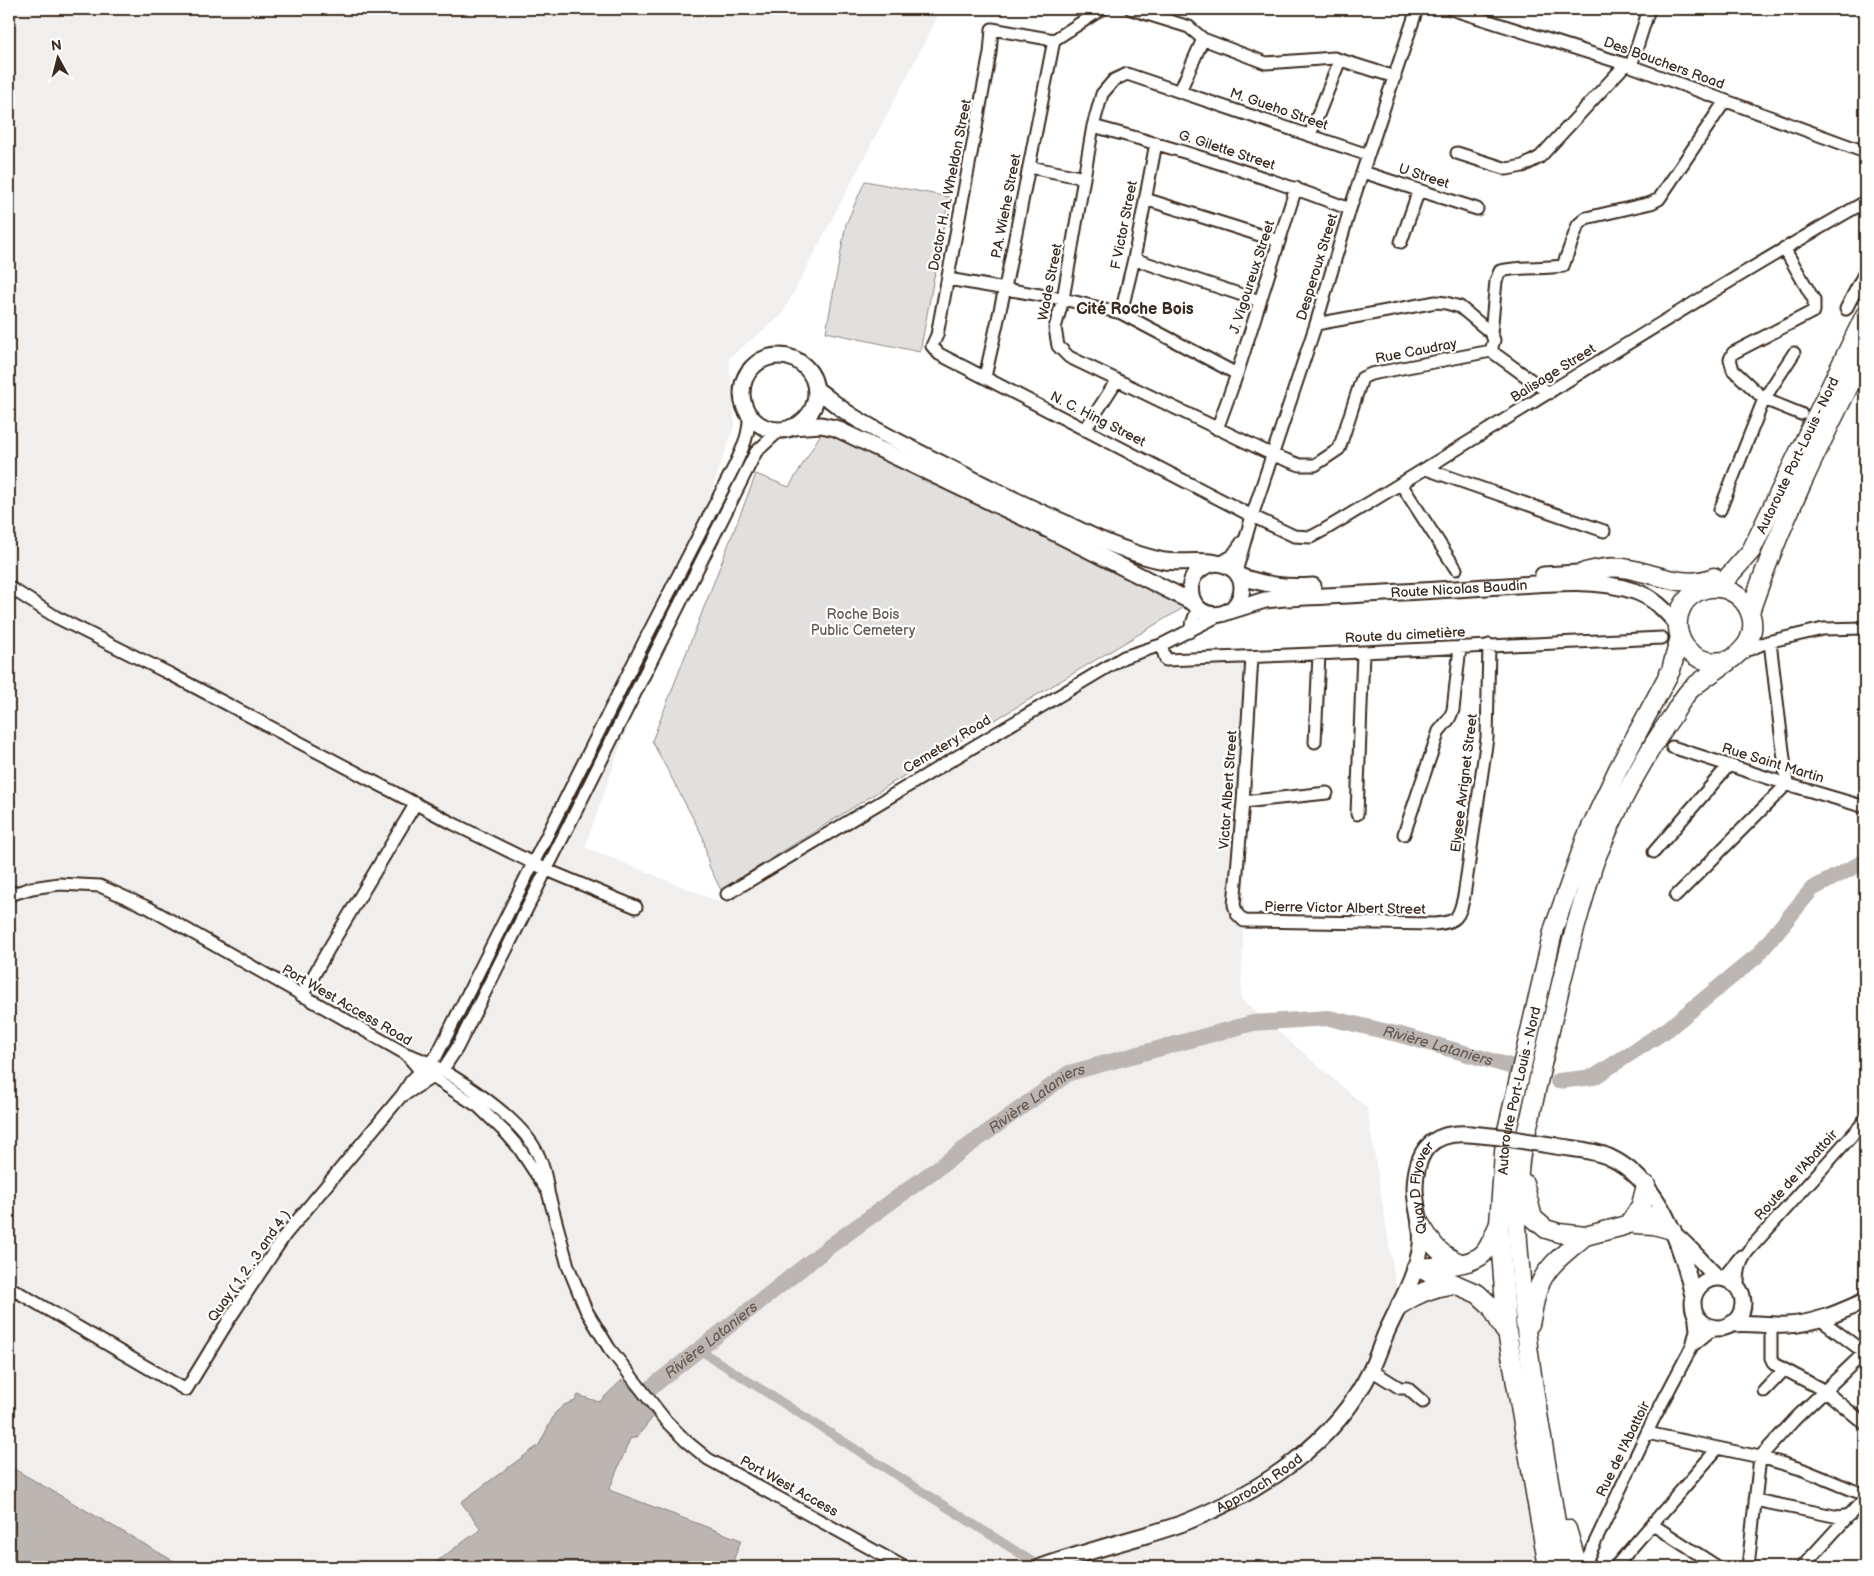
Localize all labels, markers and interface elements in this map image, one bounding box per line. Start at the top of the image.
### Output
north arrow [32,32,82,82]
street label: Des Bouchers Road [1601,33,1727,93]
text: N [50,37,63,55]
street label: M. Gueho Street [1228,84,1331,134]
street label: Doctor H. A. Wheldon Street [925,97,975,272]
street label: G. Gilette Street [1177,126,1278,174]
street label: P.A. Wiehe Street [988,152,1025,260]
street label: U Street [1397,160,1452,192]
street label: F Victor Street [1107,179,1141,271]
street label: Desperoux Street [1293,211,1341,322]
street label: J. Vigoureux Street [1226,218,1279,336]
street label: Wade Street [1034,241,1066,322]
district label: Cité Roche Bois [1076,300,1194,319]
street label: Rue Caudray [1374,335,1459,367]
street label: Balisage Street [1507,340,1599,406]
street label: Autoroute Port-Louis - Nord [1752,374,1842,536]
street label: N. C. Hing Street [1047,388,1149,451]
street label: Route Nicolas Baudin [1390,576,1528,601]
park label: Roche Bois Public Cemetery [811,606,916,639]
street label: Route du cimetière [1344,623,1466,647]
street label: Cemetery Road [900,711,994,777]
street label: Elysee Avrignet Street [1447,712,1481,853]
street label: Victor Albert Street [1215,729,1241,850]
street label: Rue Saint Martin [1720,739,1826,787]
street label: Pierre Victor Albert Street [1264,898,1426,918]
street label: Port West Access Road [279,961,415,1049]
street label: Autoroute Port-Louis - Nord [1494,1005,1544,1175]
water label: Rivière Lataniers [1381,1022,1496,1070]
water label: Rivière Lataniers [985,1059,1088,1138]
street label: Route de l'Abattoir [1751,1126,1842,1224]
street label: Quay D Flyover [1406,1137,1437,1235]
street label: Quay ( 1, 2 . 3 and 4 ) [204,1207,294,1325]
water label: Rivière Lataniers [661,1297,762,1383]
street label: Rue de l'Abattoir [1593,1398,1654,1500]
street label: Approach Road [1213,1450,1306,1516]
street label: Port West Access [737,1452,841,1520]

